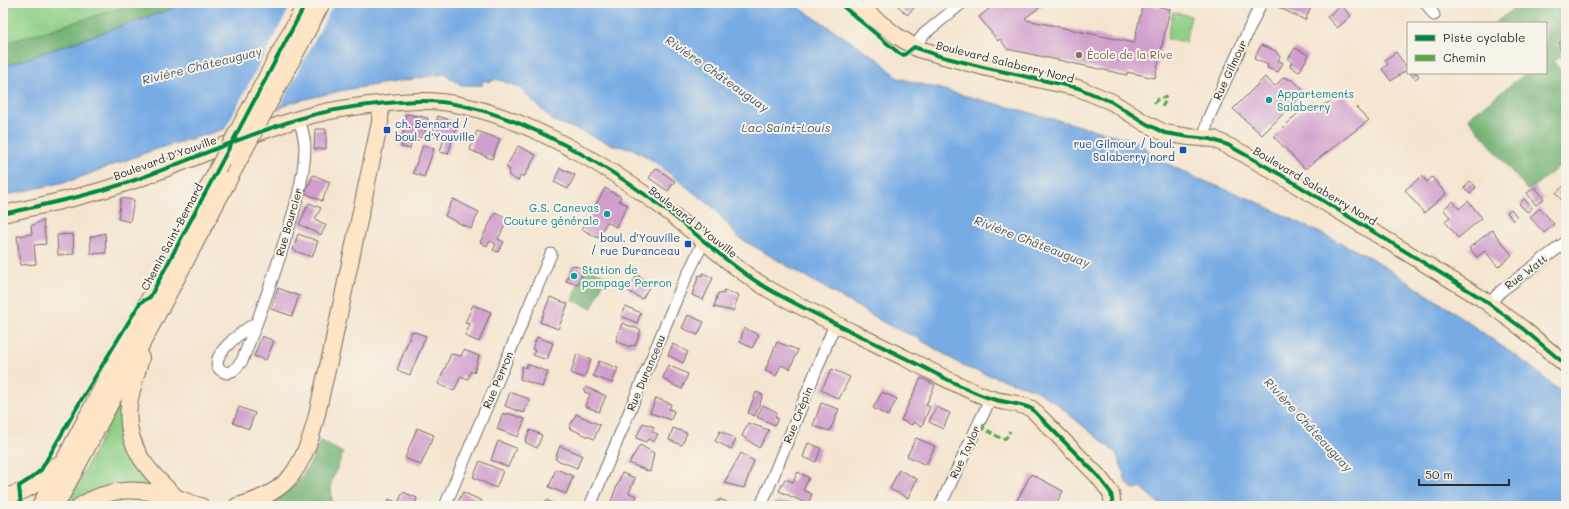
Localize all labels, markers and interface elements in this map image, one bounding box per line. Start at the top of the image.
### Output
legend [1407,22,1547,74]
text: Piste cyclable [1443,29,1525,45]
water label: Rivière Châteauguay [663,31,773,115]
street label: Boulevard Salaberry Nord [935,37,1076,86]
street label: Rue Gilmour [1209,37,1250,102]
water label: Rivière Châteauguay [140,42,264,88]
place label: École de la Rive [1087,47,1173,62]
text: Chemin [1443,49,1486,65]
marker: École de la Rive [1074,50,1084,60]
place label: Appartements Salaberry [1277,86,1354,114]
marker: Appartements Salaberry [1264,95,1274,105]
place label: ch. Bernard / boul. d'Youville [395,116,475,144]
water label: Lac Saint-Louis [741,119,831,135]
marker: ch. Bernard / boul. d'Youville [382,125,392,135]
street label: Boulevard D'Youville [111,132,219,183]
place label: rue Gilmour / boul. Salaberry nord [1074,136,1175,164]
street label: Boulevard Salaberry Nord [1251,143,1380,228]
marker: rue Gilmour / boul. Salaberry nord [1178,145,1188,155]
street label: Chemin Saint-Bernard [137,181,206,293]
street label: Boulevard D'Youville [646,182,741,261]
street label: Rue Bourcier [272,186,305,258]
place label: G.S. Canevas Couture générale [504,200,599,228]
marker: G.S. Canevas Couture générale [602,209,612,219]
water label: Rivière Châteauguay [972,212,1093,271]
place label: boul. d'Youville / rue Duranceau [591,230,680,258]
marker: boul. d'Youville / rue Duranceau [683,239,693,249]
street label: Rue Watt [1501,251,1550,293]
place label: Station de pompage Perron [582,262,672,290]
marker: Station de pompage Perron [569,271,579,281]
street label: Rue Duranceau [623,332,668,413]
street label: Rue Perron [479,349,516,411]
water label: Rivière Châteauguay [1261,374,1357,475]
street label: Rue Crépin [779,384,816,445]
street label: Rue Taylor [946,423,983,481]
scale bar [1419,461,1509,487]
text: 50 m [1425,466,1453,482]

